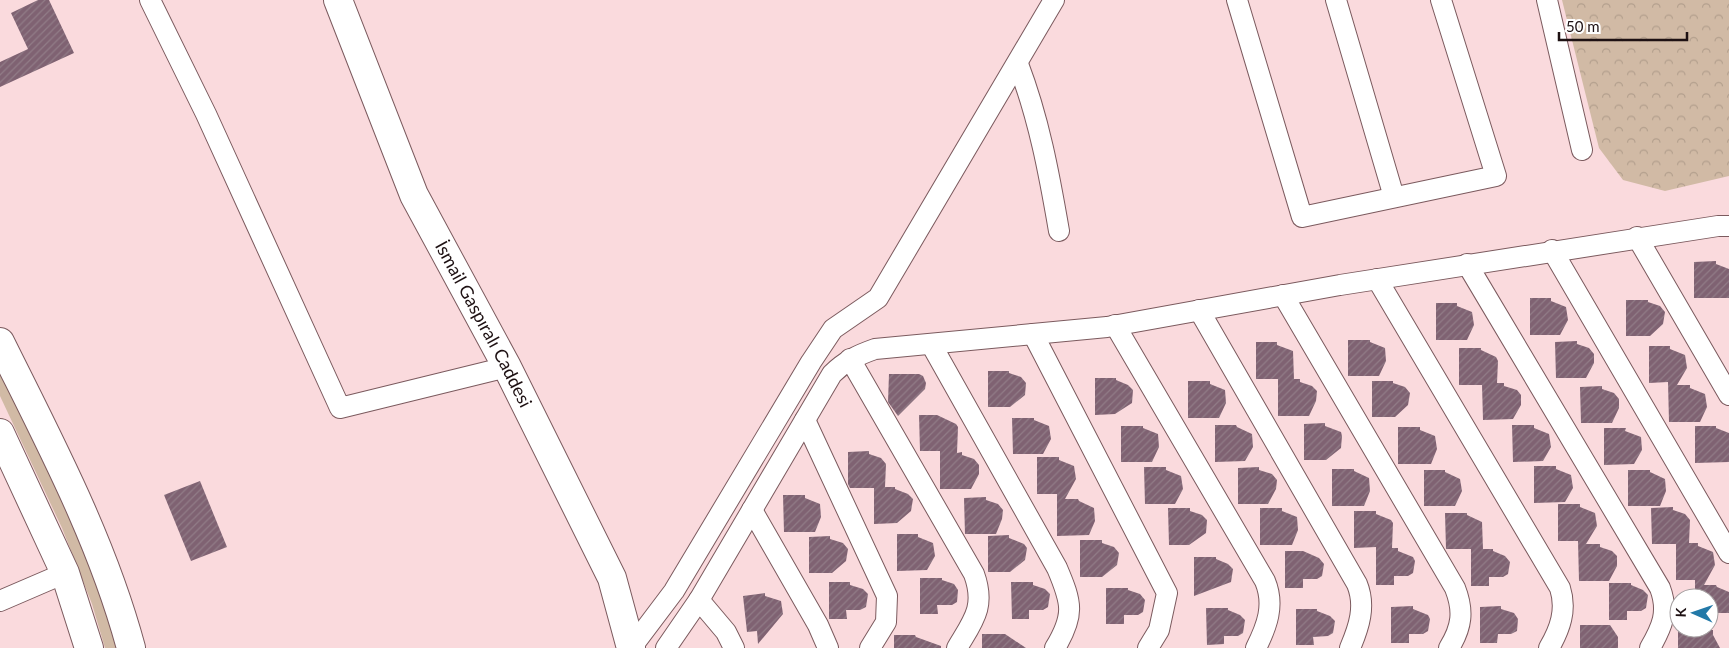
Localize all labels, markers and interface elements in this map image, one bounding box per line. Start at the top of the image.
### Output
scale bar [1559,10,1686,42]
text: 50 m [1566,17,1600,35]
street label: İsmail Gaspıralı Caddesi [431,237,537,411]
north arrow [1669,588,1719,638]
text: K [1672,607,1689,618]

